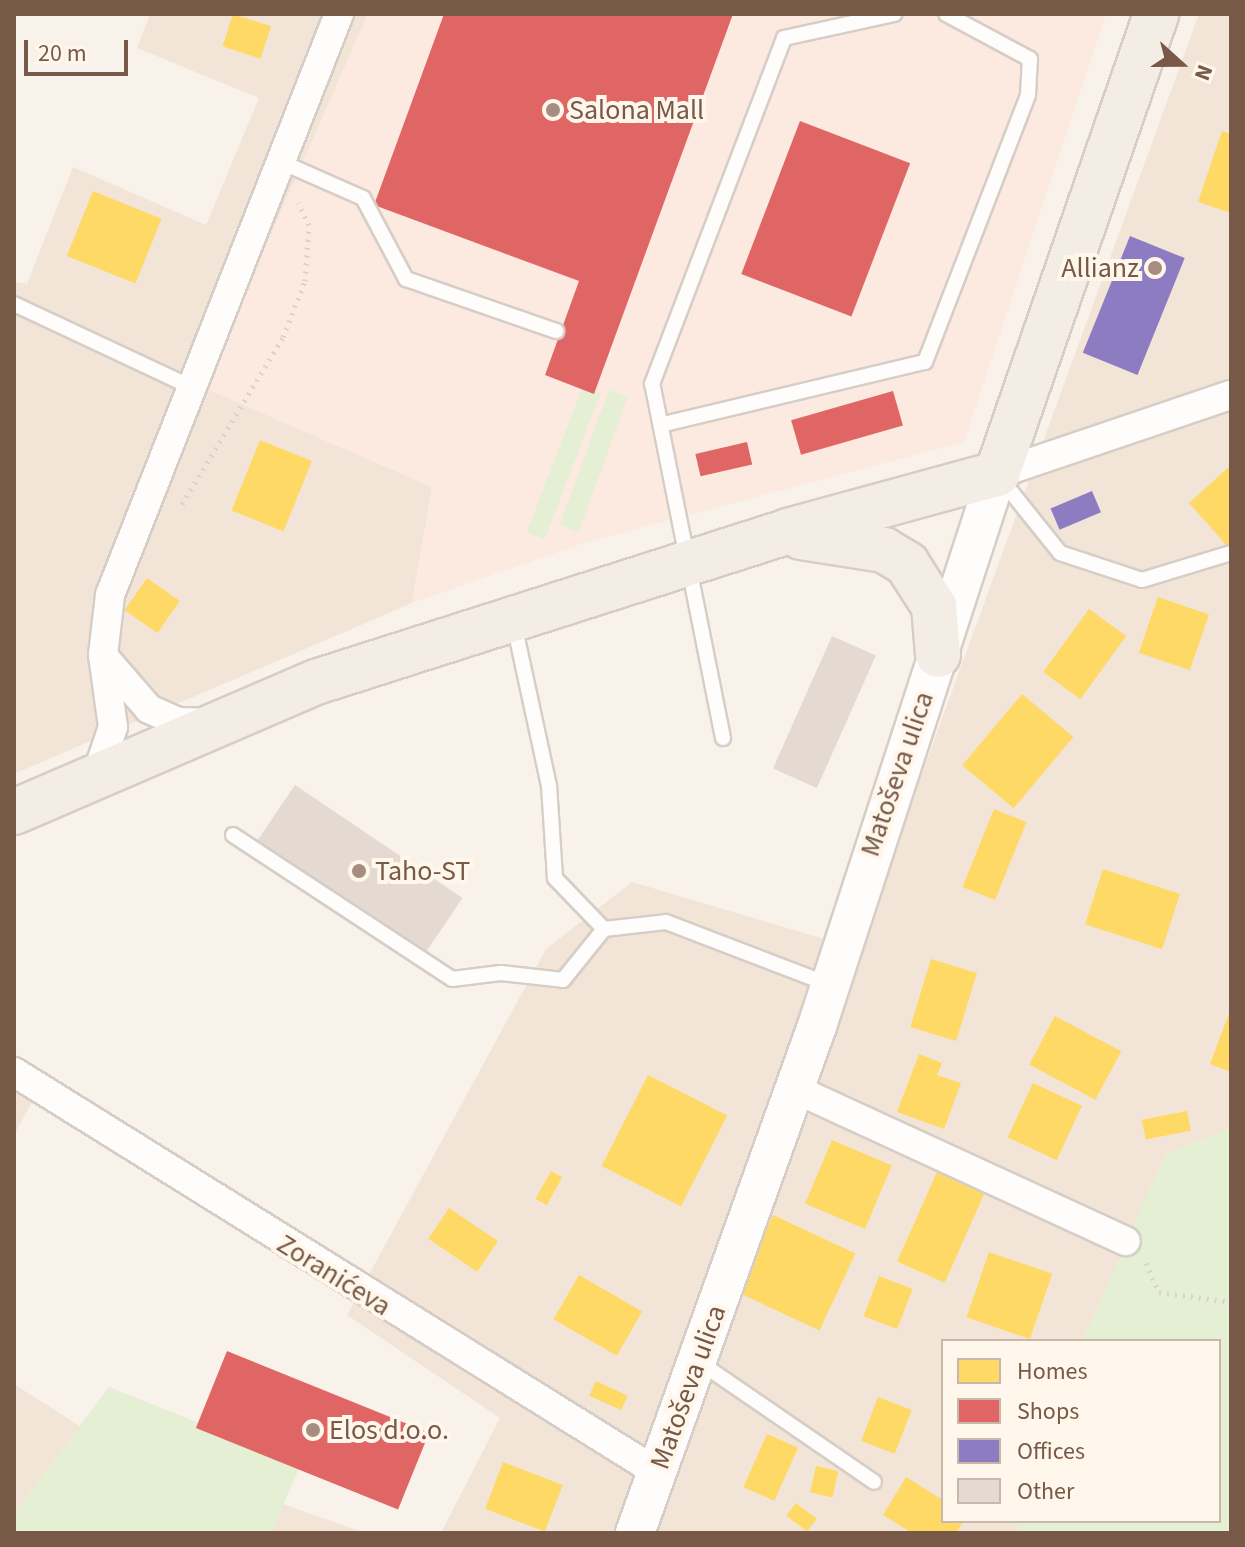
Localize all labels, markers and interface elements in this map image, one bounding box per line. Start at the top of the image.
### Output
scale bar [28,24,132,74]
north arrow [1141,24,1221,104]
text: 20 m [38,36,87,71]
text: N [1186,60,1221,85]
place label: Salona Mall [569,93,704,127]
marker: Salona Mall [544,101,562,119]
place label: Allianz [1061,251,1139,285]
marker: Allianz [1146,259,1164,277]
street label: Matoševa ulica [853,687,941,861]
place label: Taho-ST [375,854,470,888]
marker: Taho-ST [350,862,368,880]
street label: Zoranićeva [271,1227,397,1323]
street label: Matoševa ulica [643,1300,733,1474]
legend [941,1339,1221,1523]
text: Homes [1017,1354,1088,1389]
text: Shops [1017,1394,1079,1429]
place label: Elos d.o.o. [329,1413,449,1447]
marker: Elos d.o.o. [304,1421,322,1439]
text: Offices [1017,1434,1085,1469]
text: Other [1017,1474,1074,1509]

